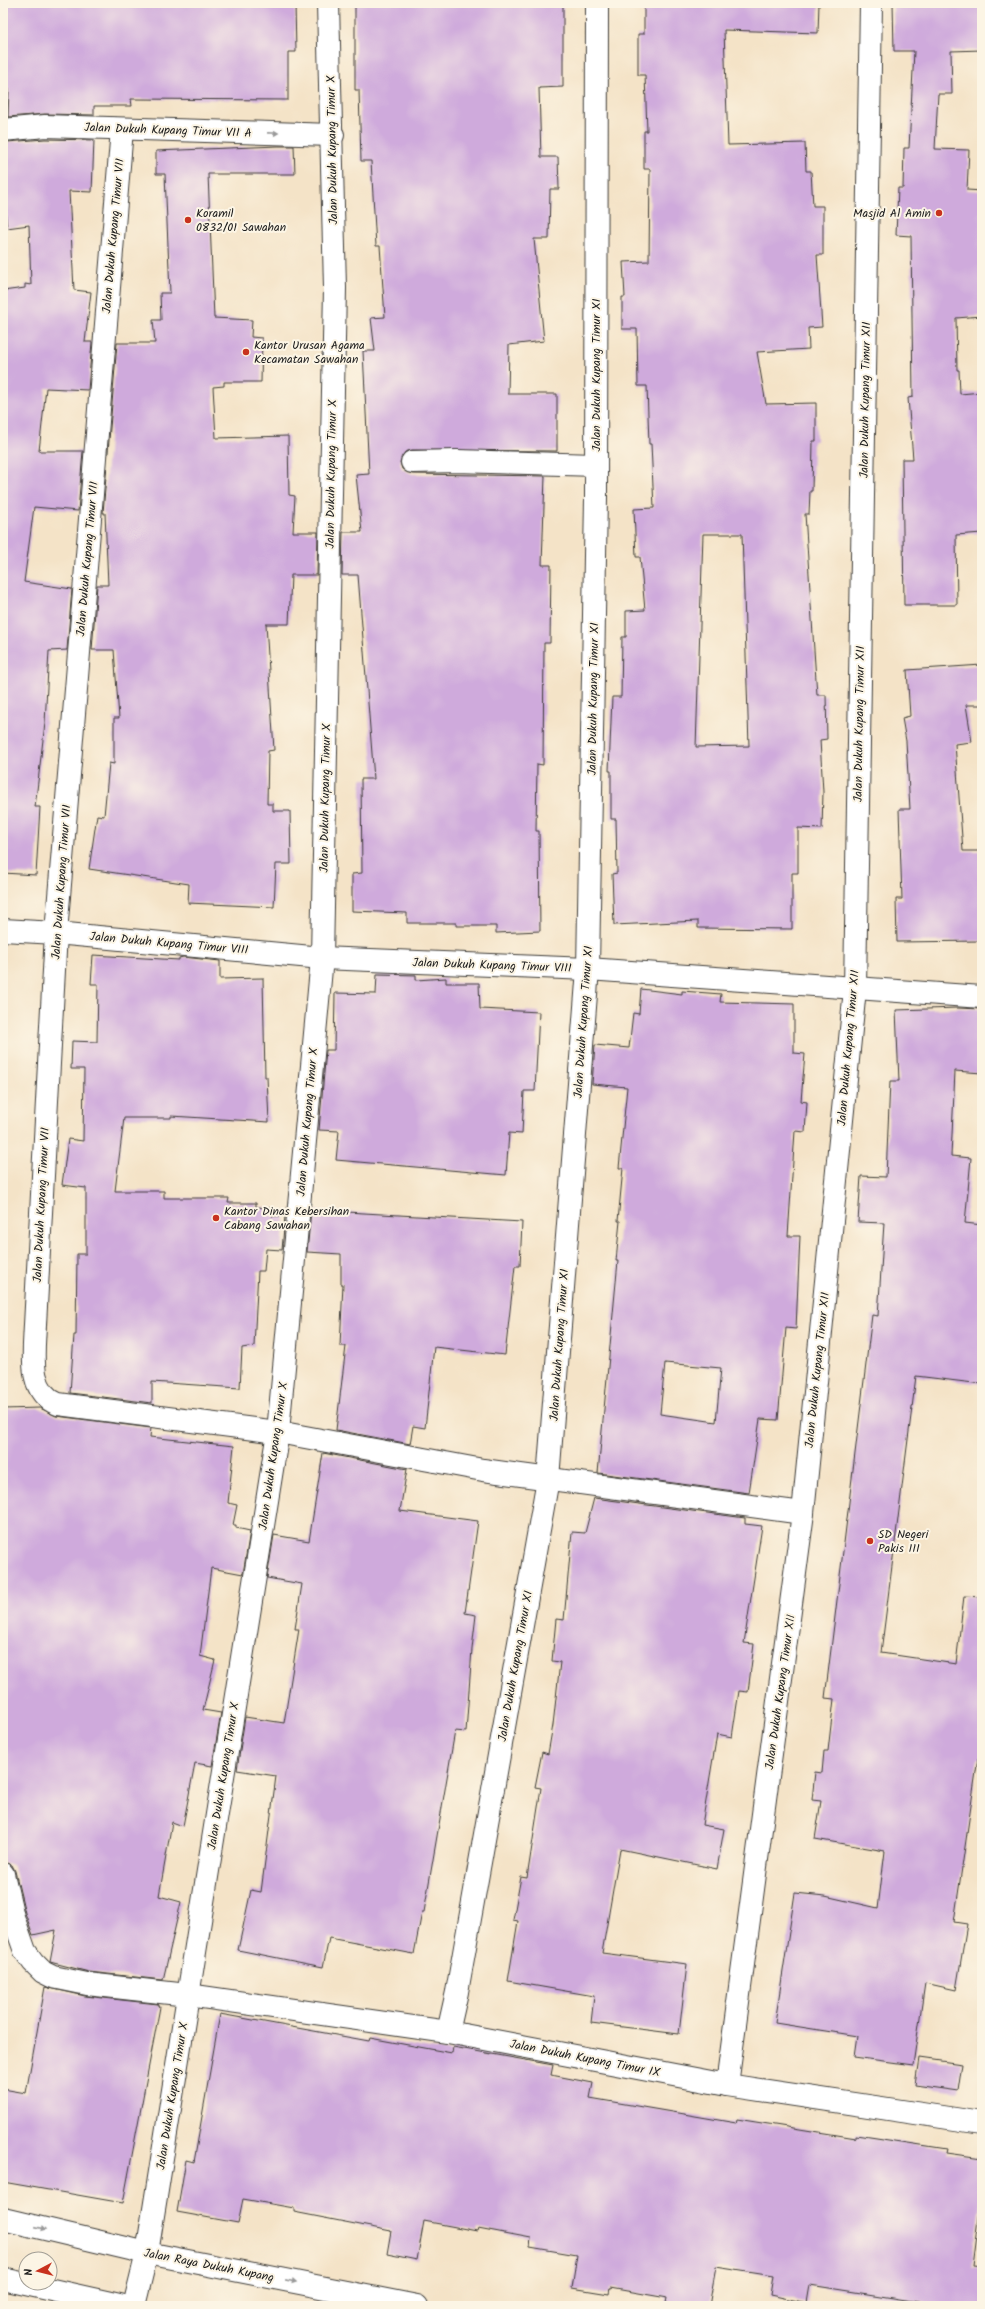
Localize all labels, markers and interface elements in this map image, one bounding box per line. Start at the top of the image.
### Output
street label: Jalan Dukuh Kupang Timur X [322,75,343,225]
street label: Jalan Dukuh Kupang Timur VII A [84,118,252,143]
one-way arrow [267,130,280,136]
street label: Jalan Dukuh Kupang Timur VII [97,157,130,314]
place label: Koramil 0832/01 Sawahan [196,204,286,237]
place label: Masjid Al Amin [853,204,931,223]
marker: Masjid Al Amin [934,208,944,218]
marker: Koramil 0832/01 Sawahan [183,215,193,225]
street label: Jalan Dukuh Kupang Timur XI [587,298,606,451]
street label: Jalan Dukuh Kupang Timur XII [855,321,876,478]
place label: Kantor Urusan Agama Kecamatan Sawahan [254,336,365,369]
marker: Kantor Urusan Agama Kecamatan Sawahan [241,347,251,357]
street label: Jalan Dukuh Kupang Timur X [321,399,342,549]
street label: Jalan Dukuh Kupang Timur VII [71,480,104,637]
street label: Jalan Dukuh Kupang Timur XI [583,622,604,776]
street label: Jalan Dukuh Kupang Timur XII [849,645,870,802]
street label: Jalan Dukuh Kupang Timur X [315,723,336,873]
street label: Jalan Dukuh Kupang Timur VII [47,804,76,960]
street label: Jalan Dukuh Kupang Timur VIII [89,927,249,960]
street label: Jalan Dukuh Kupang Timur XI [569,945,598,1099]
street label: Jalan Dukuh Kupang Timur VIII [412,953,572,978]
street label: Jalan Dukuh Kupang Timur XII [832,969,865,1127]
street label: Jalan Dukuh Kupang Timur X [292,1046,324,1197]
street label: Jalan Dukuh Kupang Timur VII [28,1127,55,1283]
place label: Kantor Dinas Kebersihan Cabang Sawahan [224,1202,349,1235]
marker: Kantor Dinas Kebersihan Cabang Sawahan [211,1213,221,1223]
street label: Jalan Dukuh Kupang Timur XI [545,1268,574,1422]
street label: Jalan Dukuh Kupang Timur XII [800,1291,835,1449]
street label: Jalan Dukuh Kupang Timur X [254,1380,293,1531]
place label: SD Negeri Pakis III [878,1525,930,1558]
marker: SD Negeri Pakis III [865,1536,875,1546]
street label: Jalan Dukuh Kupang Timur XI [493,1589,538,1743]
street label: Jalan Dukuh Kupang Timur XII [760,1613,801,1771]
street label: Jalan Dukuh Kupang Timur X [202,1700,245,1851]
street label: Jalan Dukuh Kupang Timur X [151,2020,194,2171]
street label: Jalan Dukuh Kupang Timur IX [508,2035,662,2083]
one-way arrow [35,2225,47,2231]
street label: Jalan Raya Dukuh Kupang [142,2244,276,2287]
north arrow [18,2251,58,2291]
text: N [20,2268,38,2277]
one-way arrow [285,2279,297,2285]

